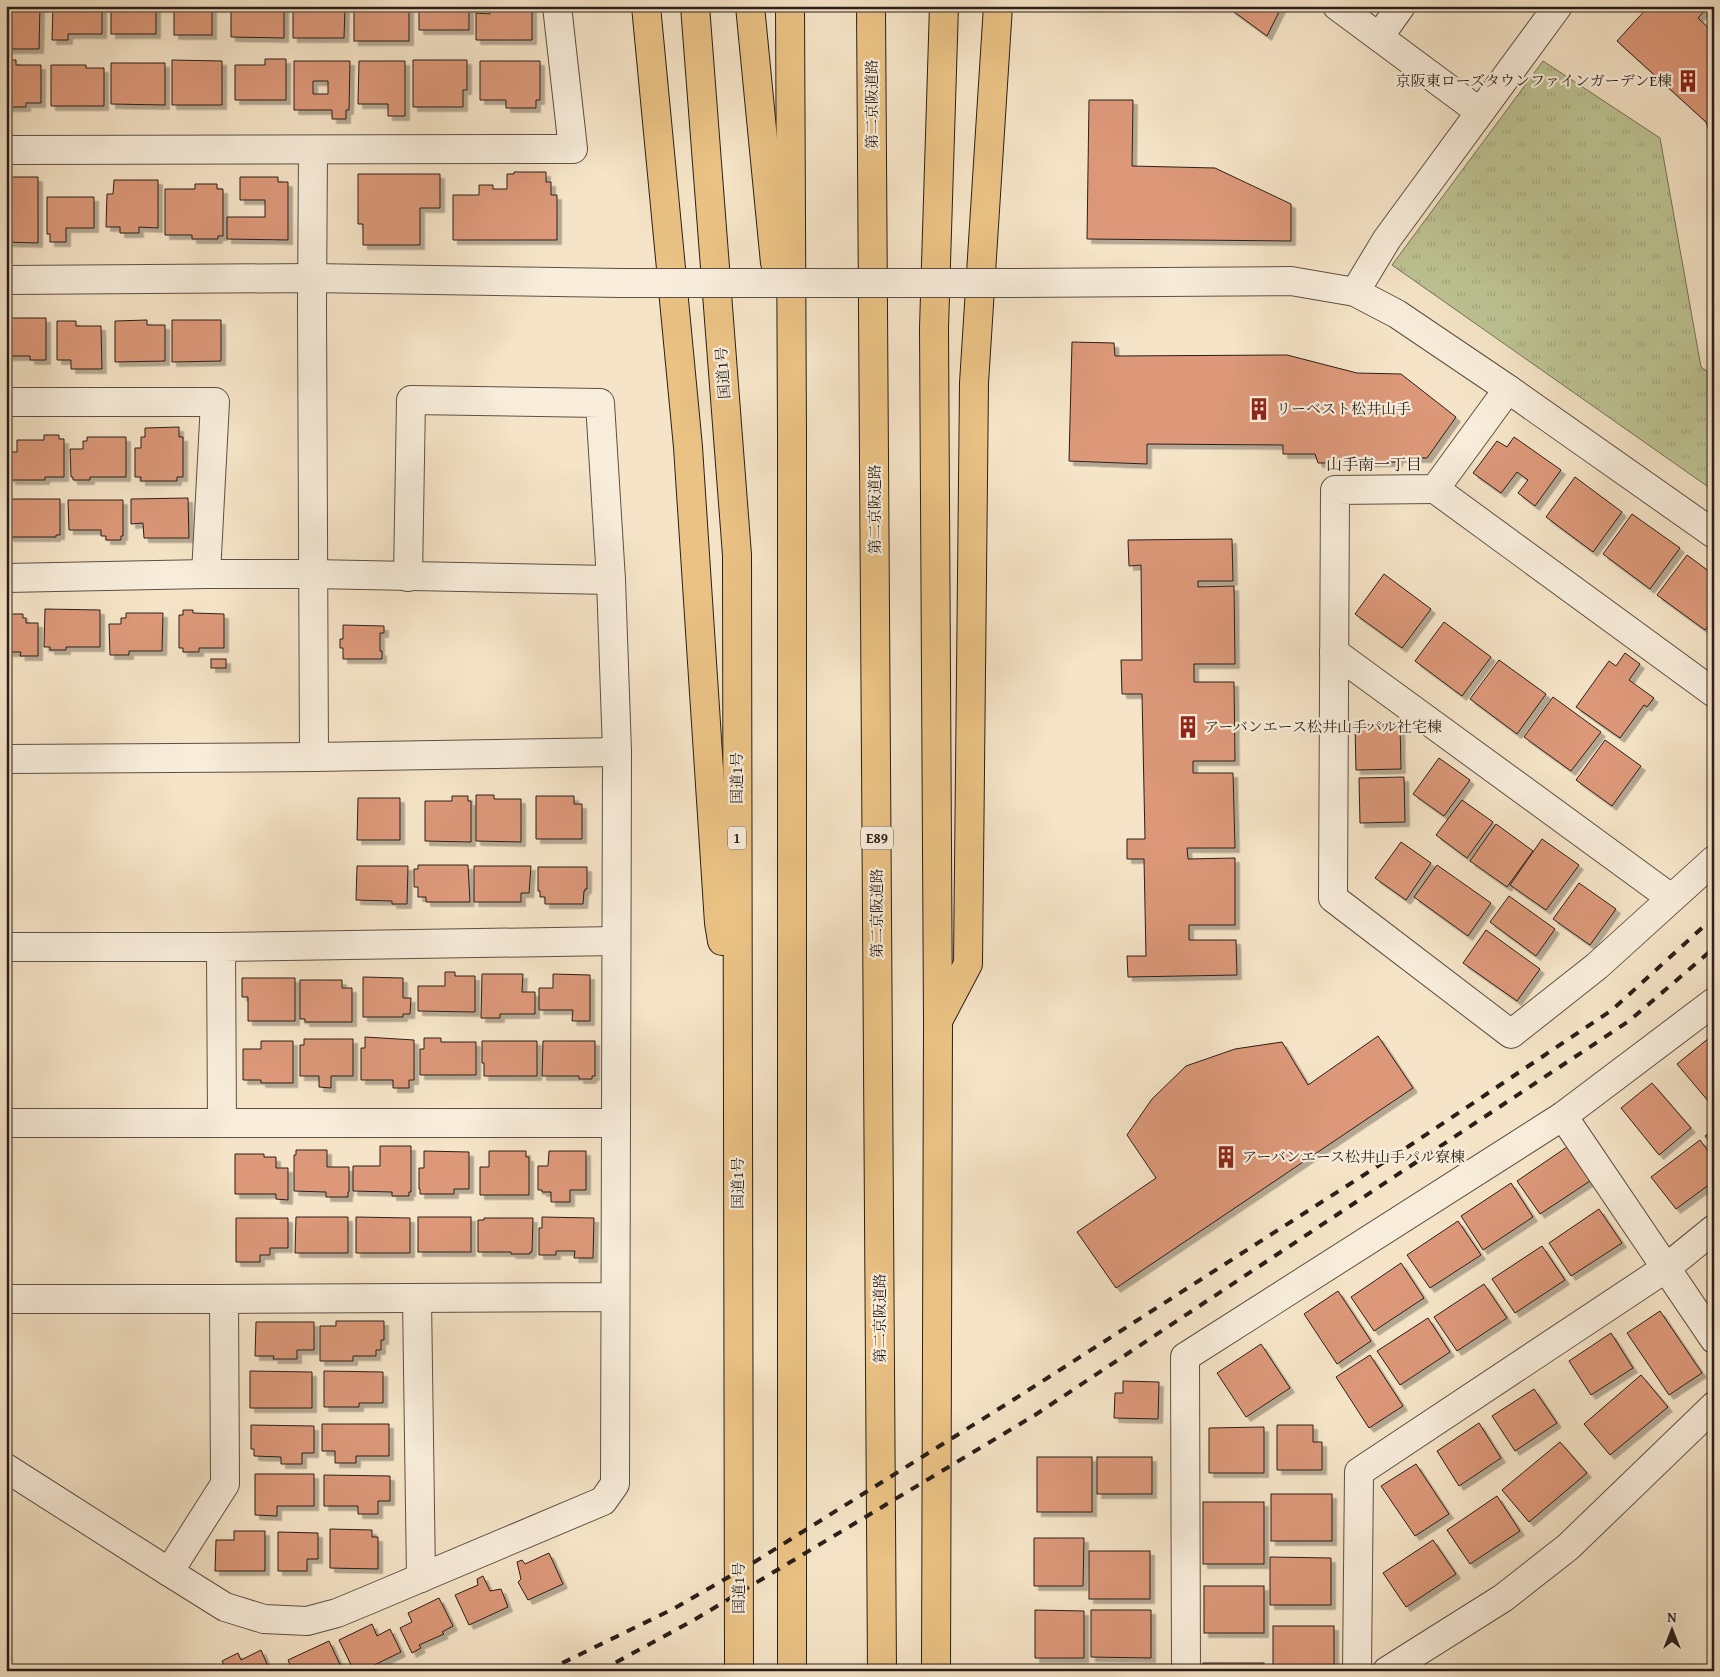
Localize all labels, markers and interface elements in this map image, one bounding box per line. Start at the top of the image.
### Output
street label: 第二京阪道路 [861,59,882,149]
building icon: 京阪東ローズタウンファインガーデンE棟 [1675,68,1701,94]
place label: 京阪東ローズタウンファインガーデンE棟 [1396,70,1672,91]
street label: 国道1号 [710,346,735,400]
building icon: リーベスト松井山手 [1246,396,1272,422]
place label: リーベスト松井山手 [1276,398,1411,419]
district label: 山手南一丁目 [1326,452,1422,476]
street label: 第二京阪道路 [864,464,885,554]
building icon: アーバンエース松井山手パル社宅棟 [1175,714,1201,740]
place label: アーバンエース松井山手パル社宅棟 [1204,716,1442,737]
street label: 国道1号 [726,752,747,804]
road number: 1 [728,826,746,850]
road number: E89 [861,826,893,850]
street label: 第二京阪道路 [866,868,887,958]
building icon: アーバンエース松井山手パル寮棟 [1213,1144,1239,1170]
place label: アーバンエース松井山手パル寮棟 [1242,1146,1465,1167]
street label: 国道1号 [727,1157,748,1209]
street label: 第二京阪道路 [869,1273,890,1363]
street label: 国道1号 [728,1562,749,1614]
north arrow [1648,1604,1698,1654]
text: N [1667,1607,1677,1627]

